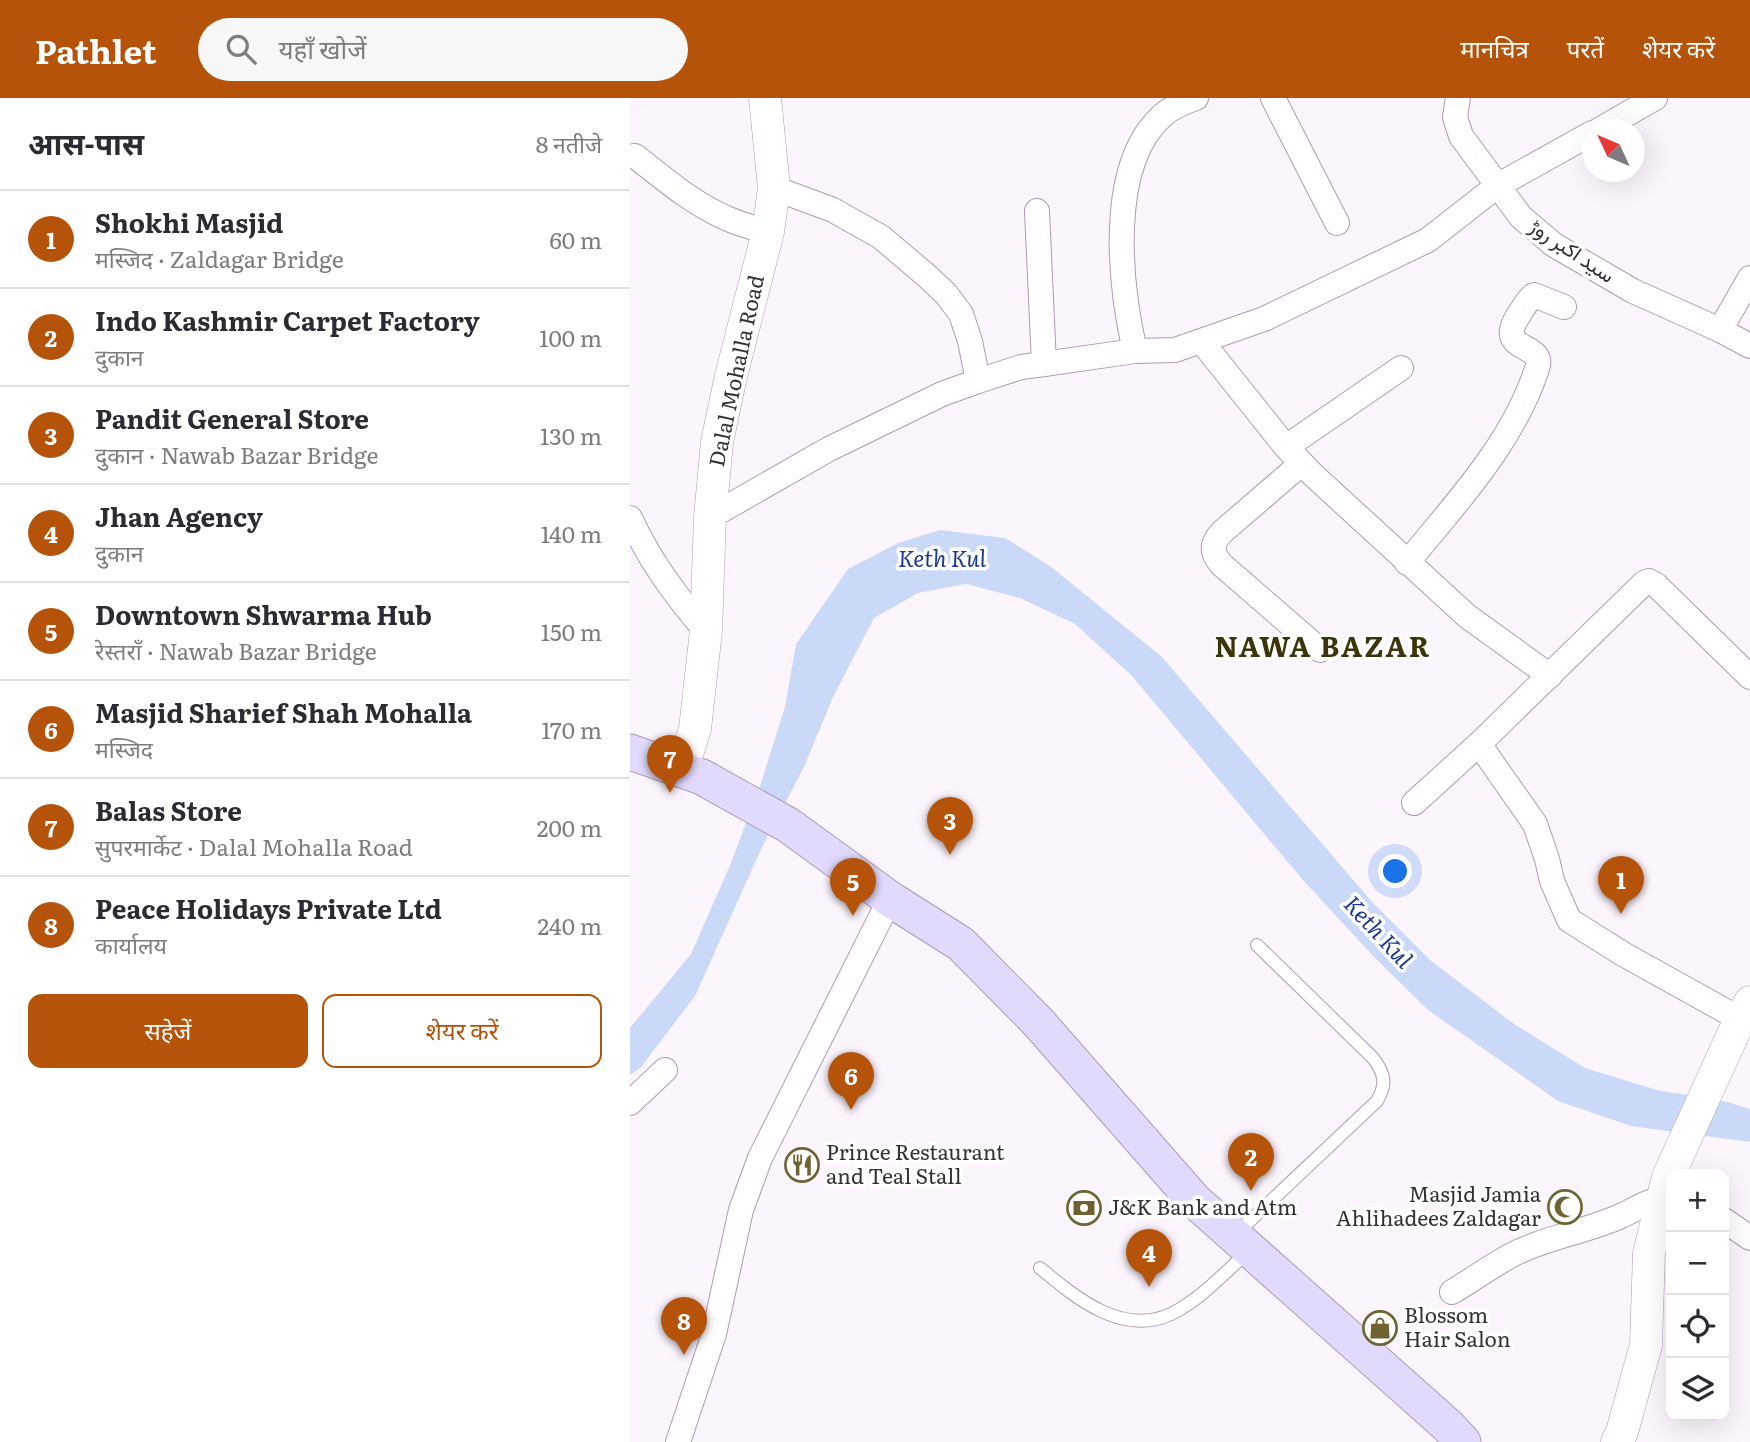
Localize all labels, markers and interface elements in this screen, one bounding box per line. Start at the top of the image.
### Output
search box [198,18,688,81]
text: Pathlet [35,25,156,74]
text: यहाँ खोजें [278,28,367,67]
icon: search [222,30,260,68]
text: मानचित्र [1460,30,1529,65]
text: परतें [1567,30,1604,65]
text: शेयर करें [1642,30,1715,65]
north arrow [1582,119,1645,182]
text: आस-पास [28,120,144,164]
text: 8 नतीजे [536,126,602,160]
text: Shokhi Masjid [95,202,283,241]
street label: سید اکبر روڑ [1524,208,1622,289]
text: 1 [46,222,56,256]
text: 60 m [549,222,602,256]
text: मस्जिद · Zaldagar Bridge [95,241,344,275]
street label: Dalal Mohalla Road [699,272,770,469]
text: Indo Kashmir Carpet Factory [95,300,480,339]
text: 2 [45,320,57,354]
text: 100 m [539,320,602,354]
text: दुकान [95,339,144,373]
text: Pandit General Store [95,398,369,437]
text: 3 [45,418,57,452]
text: 130 m [540,418,602,452]
text: दुकान · Nawab Bazar Bridge [95,437,378,471]
text: Jhan Agency [95,496,263,535]
text: 4 [44,516,58,550]
text: 140 m [541,516,602,550]
text: दुकान [95,535,144,569]
water label: Keth Kul [898,540,987,574]
text: Downtown Shwarma Hub [95,594,432,633]
text: 5 [45,614,57,648]
text: 150 m [541,614,602,648]
district label: NAWA BAZAR [1214,624,1432,666]
text: रेस्तराँ · Nawab Bazar Bridge [95,633,377,667]
text: Masjid Sharief Shah Mohalla [95,692,472,731]
text: 6 [44,712,58,746]
text: 170 m [541,712,602,746]
text: मस्जिद [95,731,153,765]
pin: 7 [647,735,693,793]
text: Balas Store [95,790,242,829]
pin: 3 [927,797,973,855]
text: 7 [45,810,57,844]
text: 200 m [537,810,602,844]
text: सुपरमार्केट · Dalal Mohalla Road [95,829,413,863]
your location [1378,854,1412,888]
pin: 1 [1598,856,1644,914]
pin: 5 [830,858,876,916]
water label: Keth Kul [1337,887,1422,975]
text: Peace Holidays Private Ltd [95,888,442,927]
text: 8 [44,908,58,942]
text: 240 m [537,908,602,942]
text: कार्यालय [95,927,167,961]
button: सहेजें [28,994,308,1068]
button: शेयर करें [322,994,602,1068]
pin: 6 [828,1052,874,1110]
pin: 2 [1228,1133,1274,1191]
place label: Prince Restaurant and Teal Stall [826,1135,1005,1190]
restaurant icon: Prince Restaurant and Teal Stall [783,1146,821,1184]
map controls [1666,1169,1729,1421]
button: + [1666,1169,1729,1232]
place label: Masjid Jamia Ahlihadees Zaldagar [1336,1177,1542,1232]
mosque icon: Masjid Jamia Ahlihadees Zaldagar [1546,1188,1584,1226]
bank icon: J&K Bank and Atm [1065,1189,1103,1227]
place label: J&K Bank and Atm [1108,1190,1297,1221]
pin: 4 [1126,1229,1172,1287]
button: − [1666,1232,1729,1295]
button: locate [1666,1295,1729,1358]
pin: 8 [661,1297,707,1355]
place label: Blossom Hair Salon [1404,1298,1511,1353]
shop icon: Blossom Hair Salon [1361,1309,1399,1347]
button: layers [1666,1358,1729,1421]

